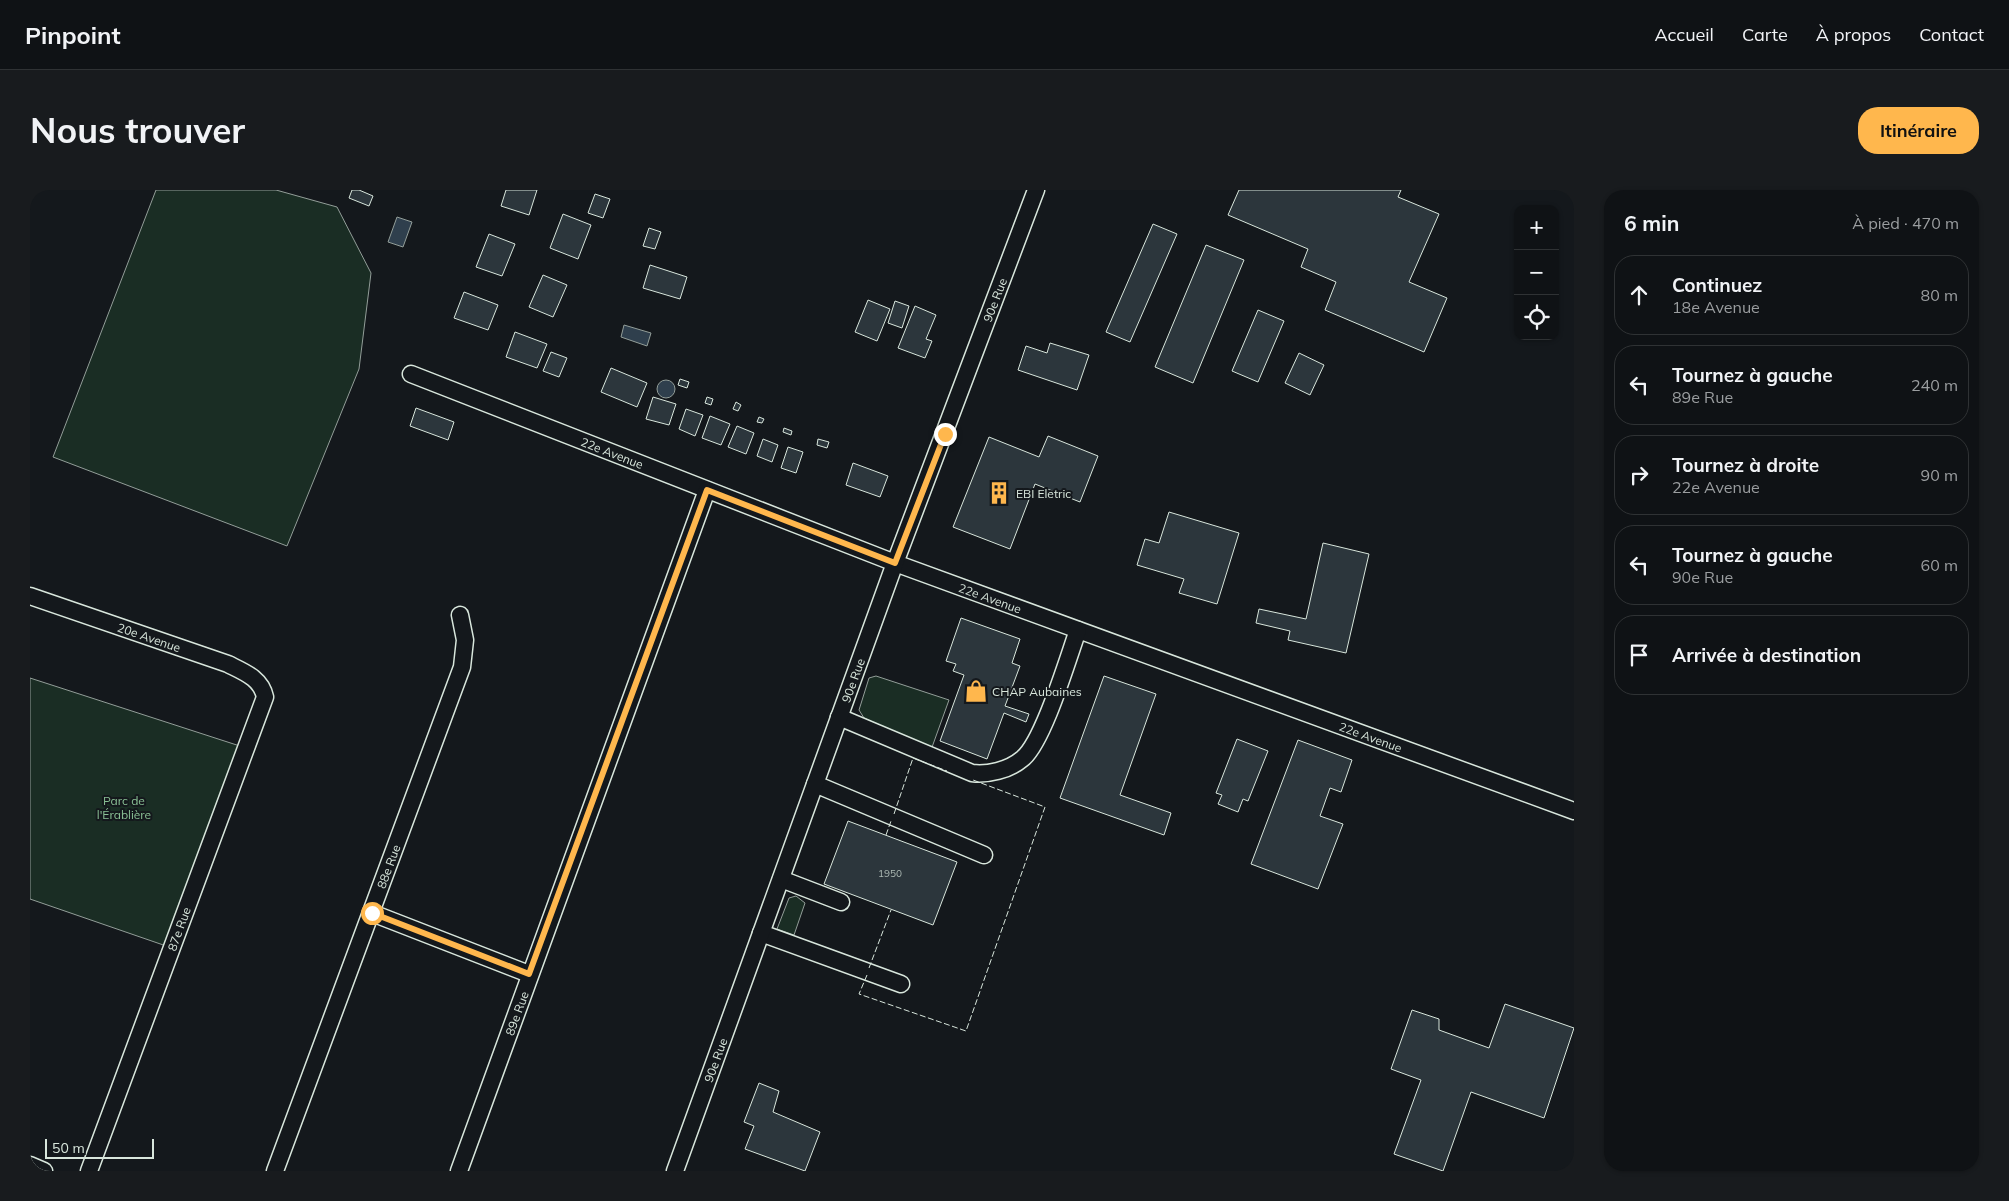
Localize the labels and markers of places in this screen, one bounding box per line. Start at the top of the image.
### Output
building icon: EBI Eletric [986,480,1012,506]
place label: EBI Eletric [1016,486,1071,501]
shop icon: CHAP Aubaines [963,678,989,704]
place label: CHAP Aubaines [992,684,1082,699]

